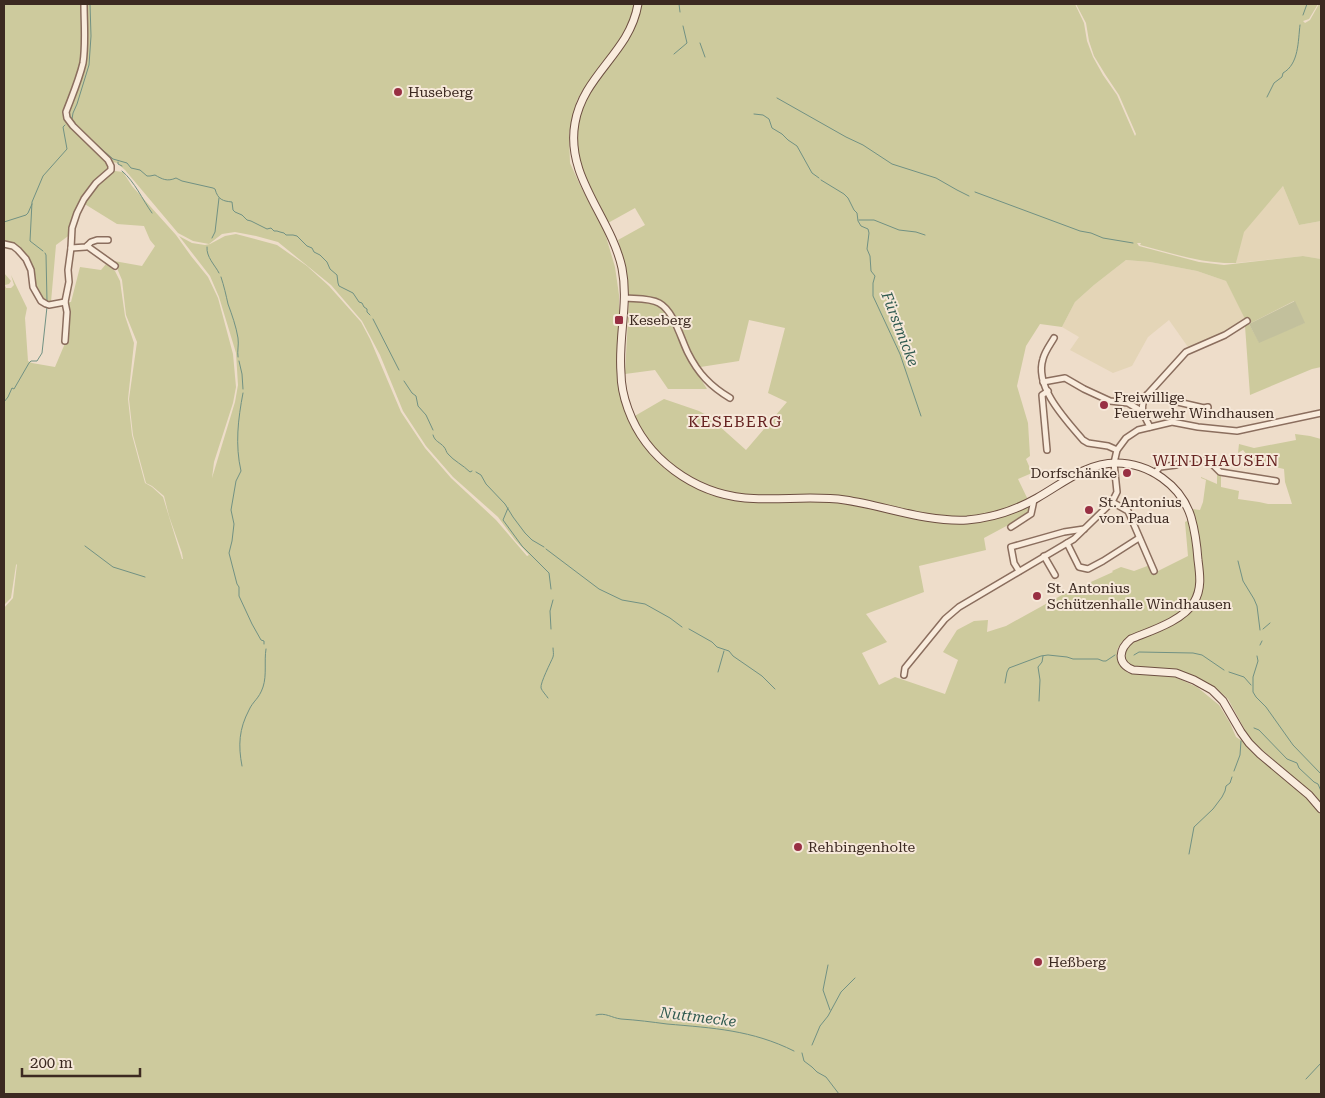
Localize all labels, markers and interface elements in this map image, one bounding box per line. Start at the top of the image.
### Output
place label: Huseberg [408,84,473,100]
marker: Huseberg [392,86,404,98]
water label: Fürstmicke [877,288,923,369]
place label: Keseberg [629,312,691,328]
marker: Keseberg [613,314,625,326]
place label: Freiwillige Feuerwehr Windhausen [1114,389,1274,421]
marker: Freiwillige Feuerwehr Windhausen [1098,399,1110,411]
district label: KESEBERG [688,412,782,431]
district label: WINDHAUSEN [1153,451,1279,470]
place label: Dorfschänke [1030,465,1117,481]
marker: Dorfschänke [1121,467,1133,479]
place label: St. Antonius von Padua [1099,494,1182,526]
marker: St. Antonius von Padua [1083,504,1095,516]
place label: St. Antonius Schützenhalle Windhausen [1047,580,1232,612]
marker: St. Antonius Schützenhalle Windhausen [1031,590,1043,602]
place label: Rehbingenholte [808,839,916,855]
marker: Rehbingenholte [792,841,804,853]
place label: Heßberg [1048,954,1106,970]
marker: Heßberg [1032,956,1044,968]
water label: Nuttmecke [658,1003,738,1031]
scale bar [22,1046,140,1078]
text: 200 m [30,1054,73,1072]

